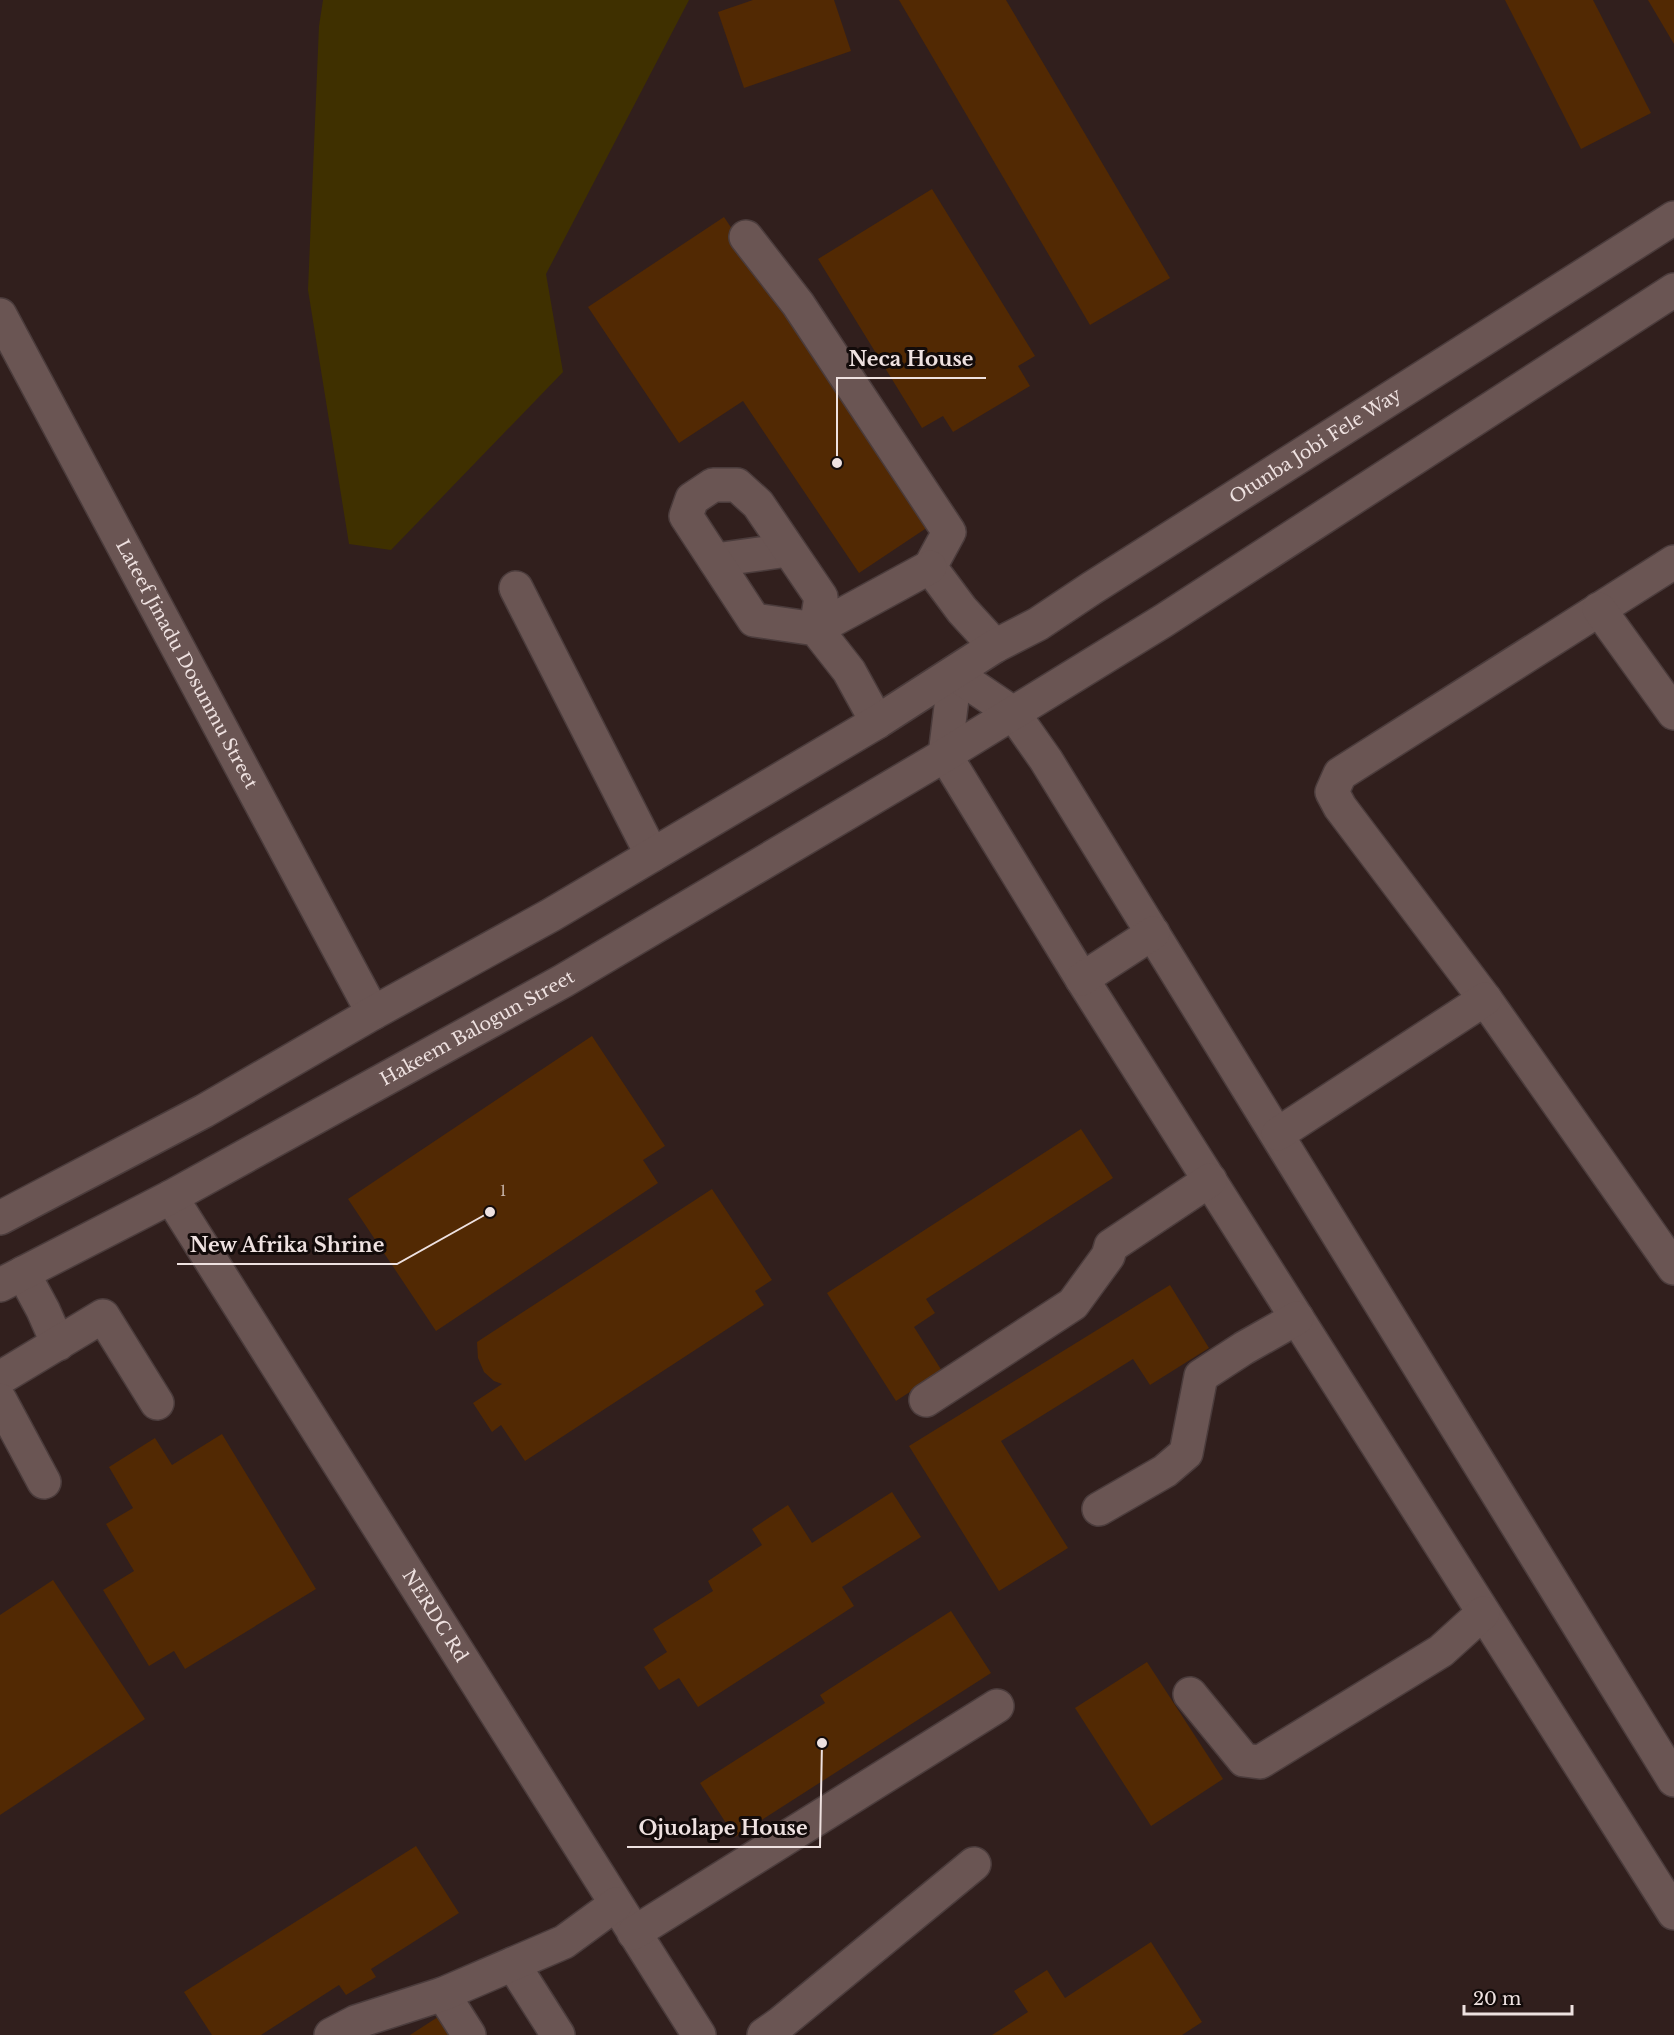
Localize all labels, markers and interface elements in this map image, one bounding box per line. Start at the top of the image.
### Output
callout: Neca House [837,340,986,378]
text: Neca House [849,347,973,371]
street label: Otunba Jobi Fele Way [1225,383,1406,509]
street label: Lateef Jinadu Dosunmu Street [111,536,262,793]
street label: Hakeem Balogun Street [376,966,578,1091]
house number: 1 [500,1181,506,1200]
callout: New Afrika Shrine [177,1226,397,1264]
text: New Afrika Shrine [190,1233,384,1257]
street label: NERDC Rd [398,1565,472,1666]
callout: Ojuolape House [627,1809,820,1847]
text: Ojuolape House [638,1816,808,1840]
scale bar [1464,1978,1572,2016]
text: 20 m [1473,1988,1521,2010]

